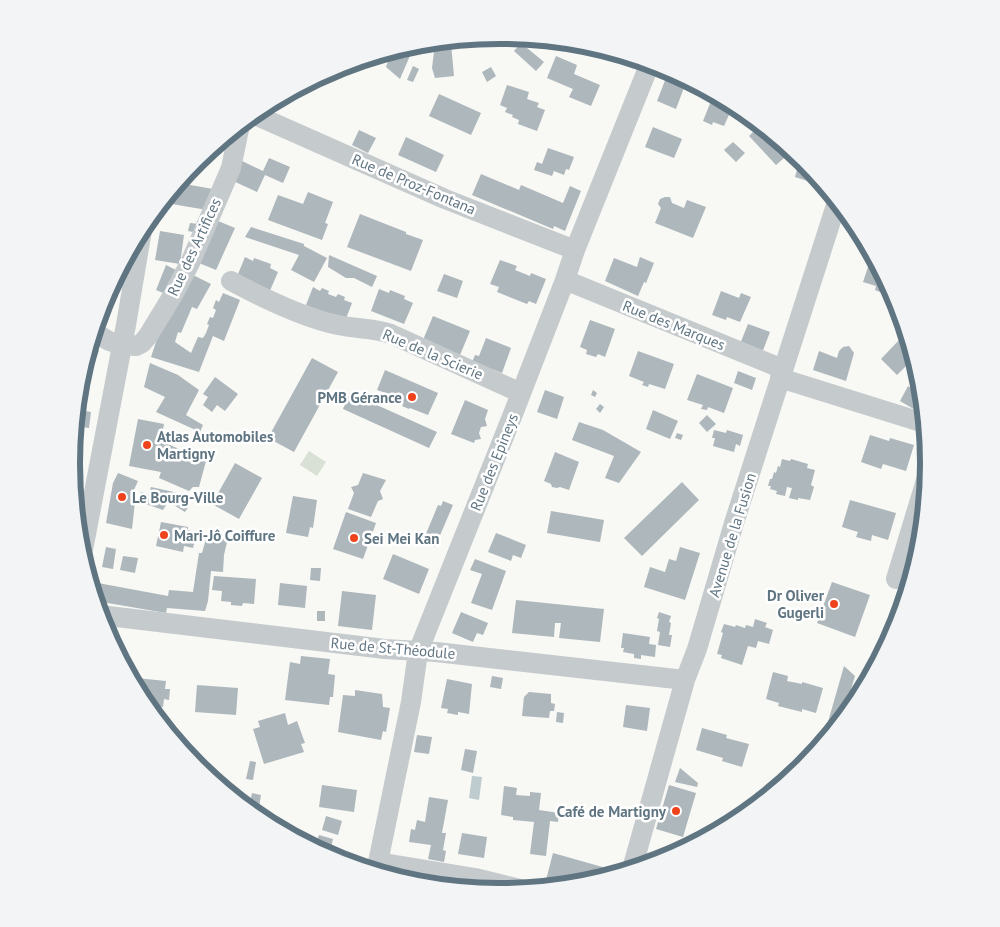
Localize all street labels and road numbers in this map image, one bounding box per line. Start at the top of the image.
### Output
street label: Rue de Proz-Fontana [349,149,479,219]
street label: Rue des Artifices [163,195,225,299]
street label: Rue des Marques [620,296,728,354]
street label: Rue de la Scierie [380,324,486,384]
street label: Rue des Epineys [466,410,522,514]
street label: Avenue de la Fusion [704,471,760,599]
street label: Rue de St-Théodule [330,633,456,663]

